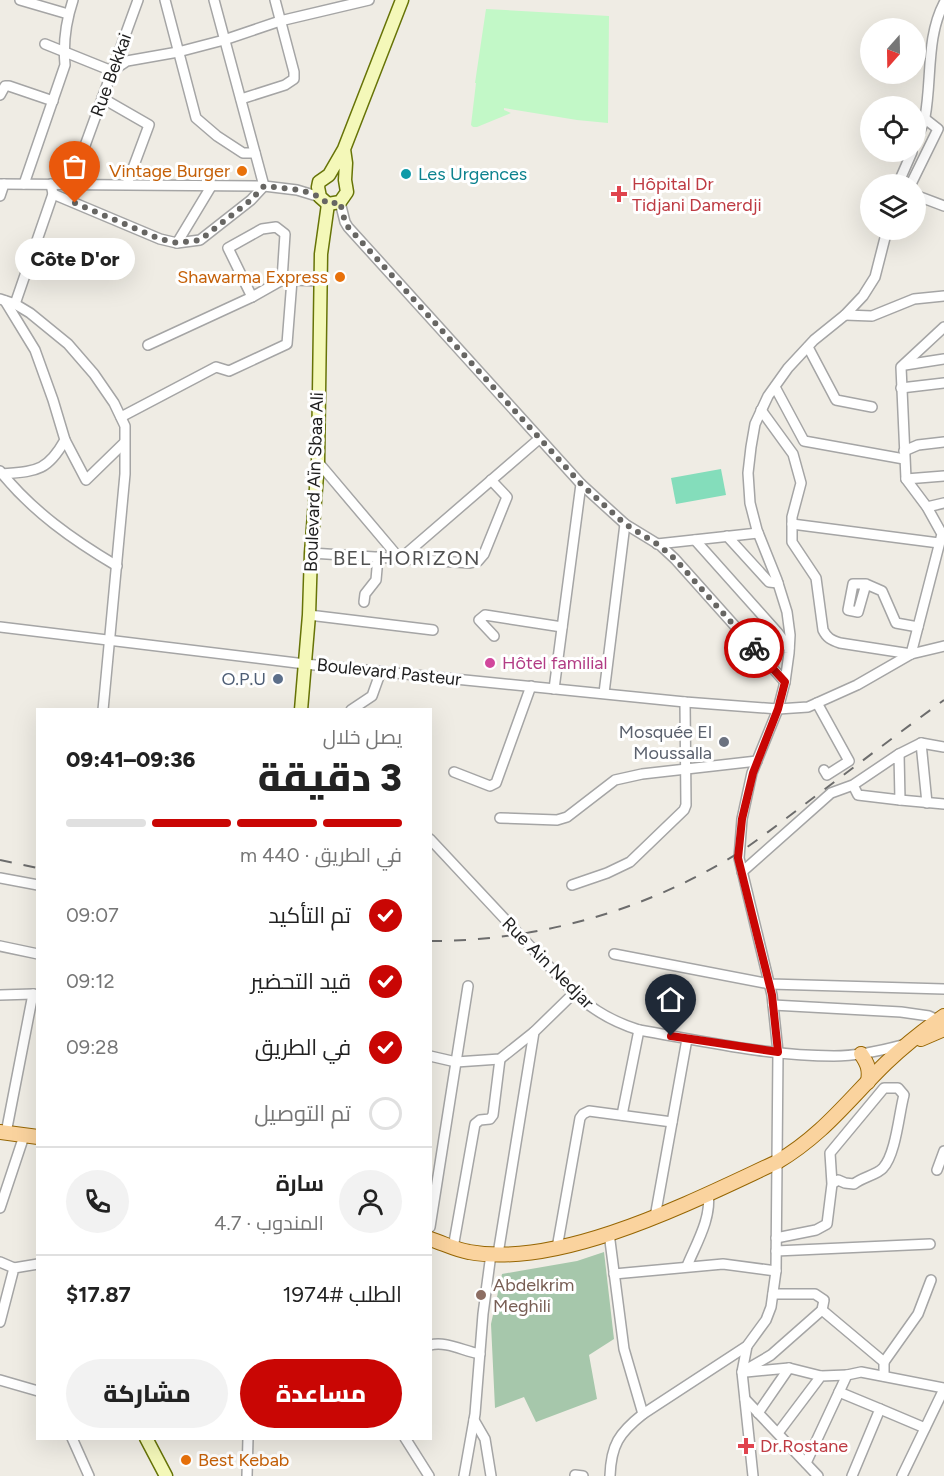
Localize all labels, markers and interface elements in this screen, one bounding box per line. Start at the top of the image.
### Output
north arrow [860,18,926,84]
map controls [860,18,926,240]
street label: Rue Bekkai [86,30,136,120]
button: locate [860,96,926,162]
pin [49,141,100,203]
icon: bag [58,150,91,183]
place label: Vintage Burger [109,160,230,182]
place label: Les Urgences [418,163,527,185]
marker: Vintage Burger [235,164,249,178]
marker: Les Urgences [399,167,413,181]
place label: Hôpital Dr Tidjani Damerdji [632,173,762,216]
button: layers [860,174,926,240]
marker: Hôpital Dr Tidjani Damerdji [610,185,628,203]
callout: Côte D'or [15,239,135,281]
text: Côte D'or [30,247,120,271]
place label: Shawarma Express [177,266,328,288]
marker: Shawarma Express [333,270,347,284]
street label: Boulevard Aïn Sbaa Ali [300,392,328,572]
district label: BEL HORIZON [333,546,481,570]
courier [724,618,784,678]
icon: bike [738,632,771,665]
place label: Hôtel familial [502,652,607,674]
street label: Boulevard Pasteur [316,653,462,691]
marker: Hôtel familial [483,656,497,670]
place label: O.P.U [221,668,266,690]
marker: O.P.U [271,672,285,686]
place label: Mosquée El Moussalla [619,721,712,764]
text: يصل خلال [323,725,402,749]
marker: Mosquée El Moussalla [717,735,731,749]
text: 09:36–09:41 [66,746,196,773]
text: 3 دقيقة [258,754,402,801]
text: في الطريق · 440 m [240,843,402,867]
icon: check [369,899,402,932]
text: تم التأكيد [268,902,351,929]
text: 09:07 [66,903,119,927]
street label: Rue Ain Nedjar [497,912,599,1014]
icon: check [369,965,402,998]
text: قيد التحضير [250,968,351,995]
text: 09:12 [66,969,115,993]
pin [645,974,696,1036]
icon: home [654,983,687,1016]
icon: check [369,1031,402,1064]
text: في الطريق [255,1034,351,1061]
text: 09:28 [66,1035,119,1059]
text: تم التوصيل [254,1100,351,1127]
button: phone [66,1170,129,1233]
text: سارة [276,1170,324,1197]
button: person [339,1170,402,1233]
text: المندوب · 4.7 [214,1211,324,1235]
place label: Abdelkrim Meghili [493,1274,574,1317]
text: $17.87 [66,1281,131,1308]
text: الطلب #1974 [283,1281,402,1308]
marker: Abdelkrim Meghili [474,1288,488,1302]
button: مشاركة [66,1359,228,1428]
button: مساعدة [240,1359,402,1428]
place label: Dr.Rostane [760,1435,848,1457]
marker: Dr.Rostane [737,1437,755,1455]
place label: Best Kebab [198,1449,289,1471]
marker: Best Kebab [179,1453,193,1467]

